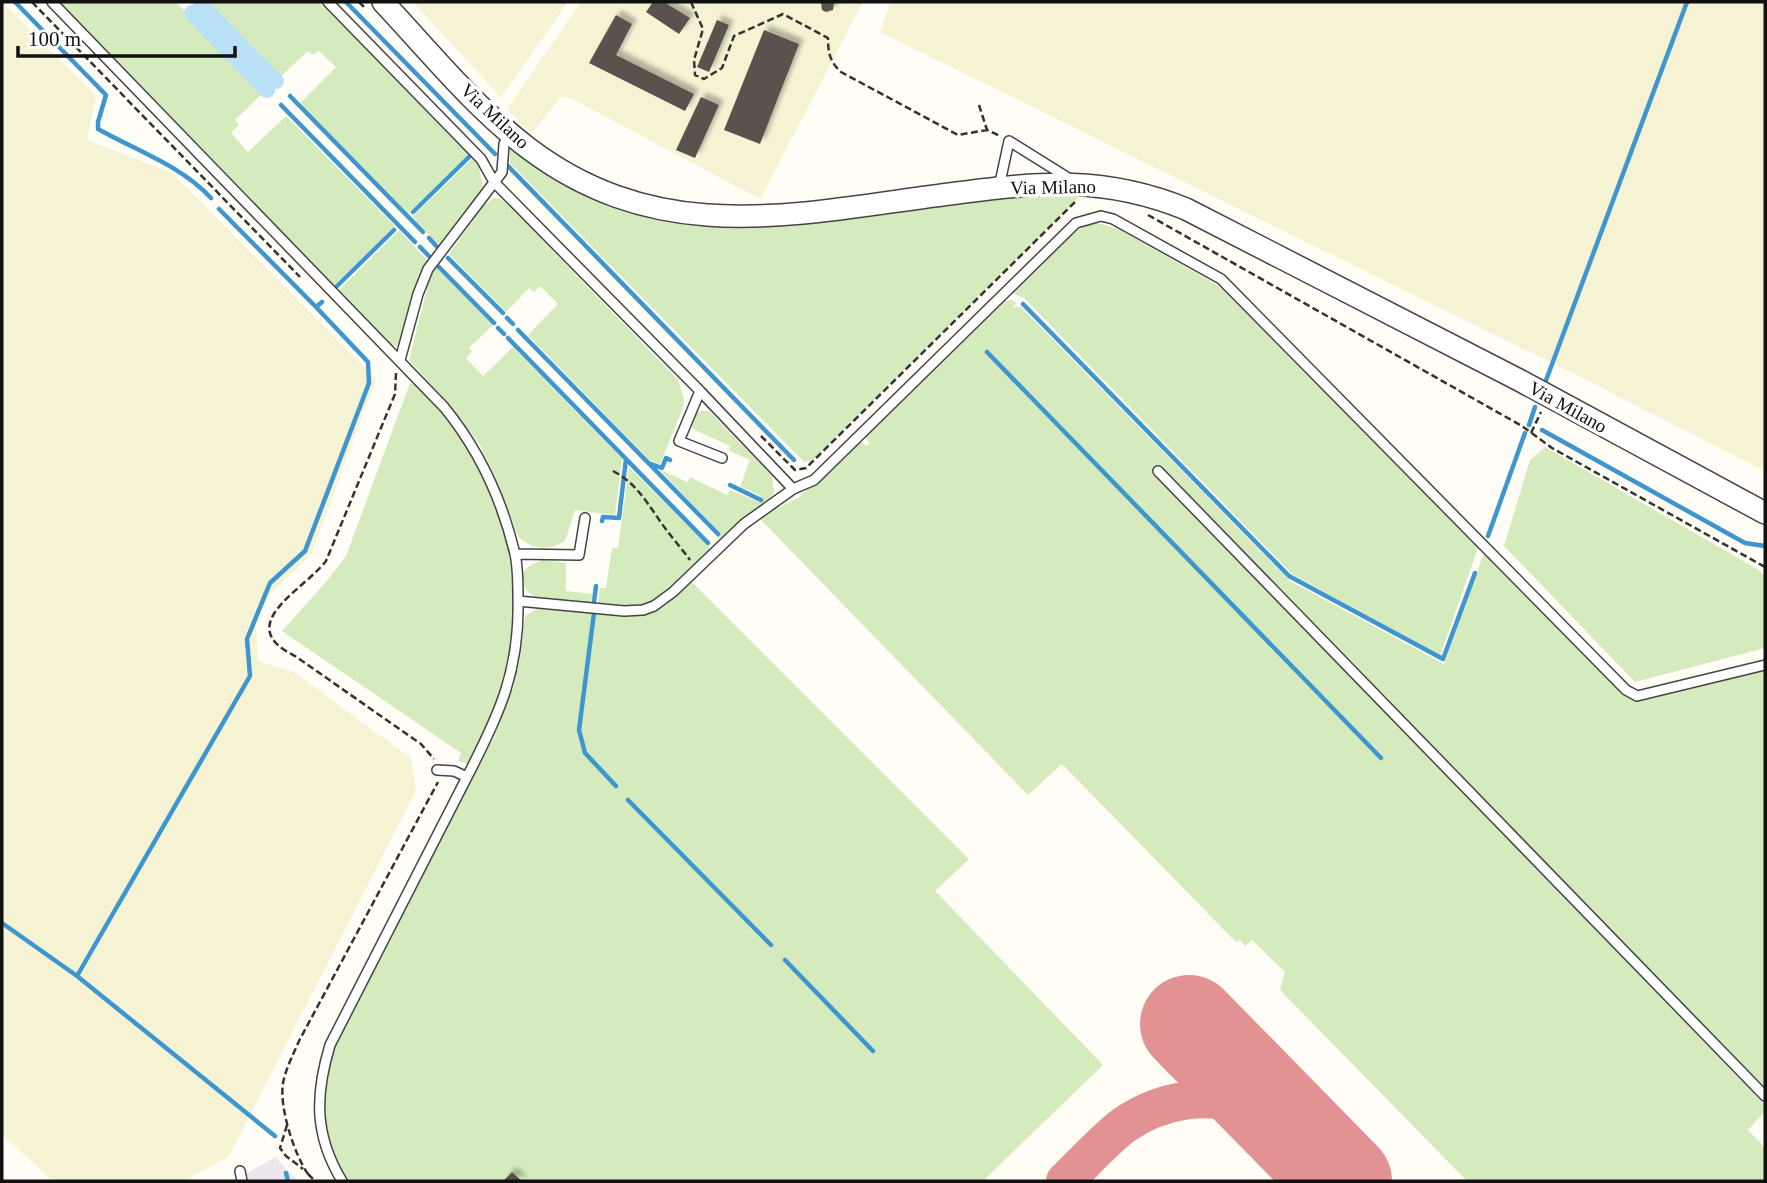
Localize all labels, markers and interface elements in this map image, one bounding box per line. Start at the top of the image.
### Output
scale bar [18,14,234,58]
text: 100 m [28,27,81,51]
street label: Via Milano [456,79,534,153]
street label: Via Milano [1010,176,1096,198]
street label: Via Milano [1525,377,1611,437]

